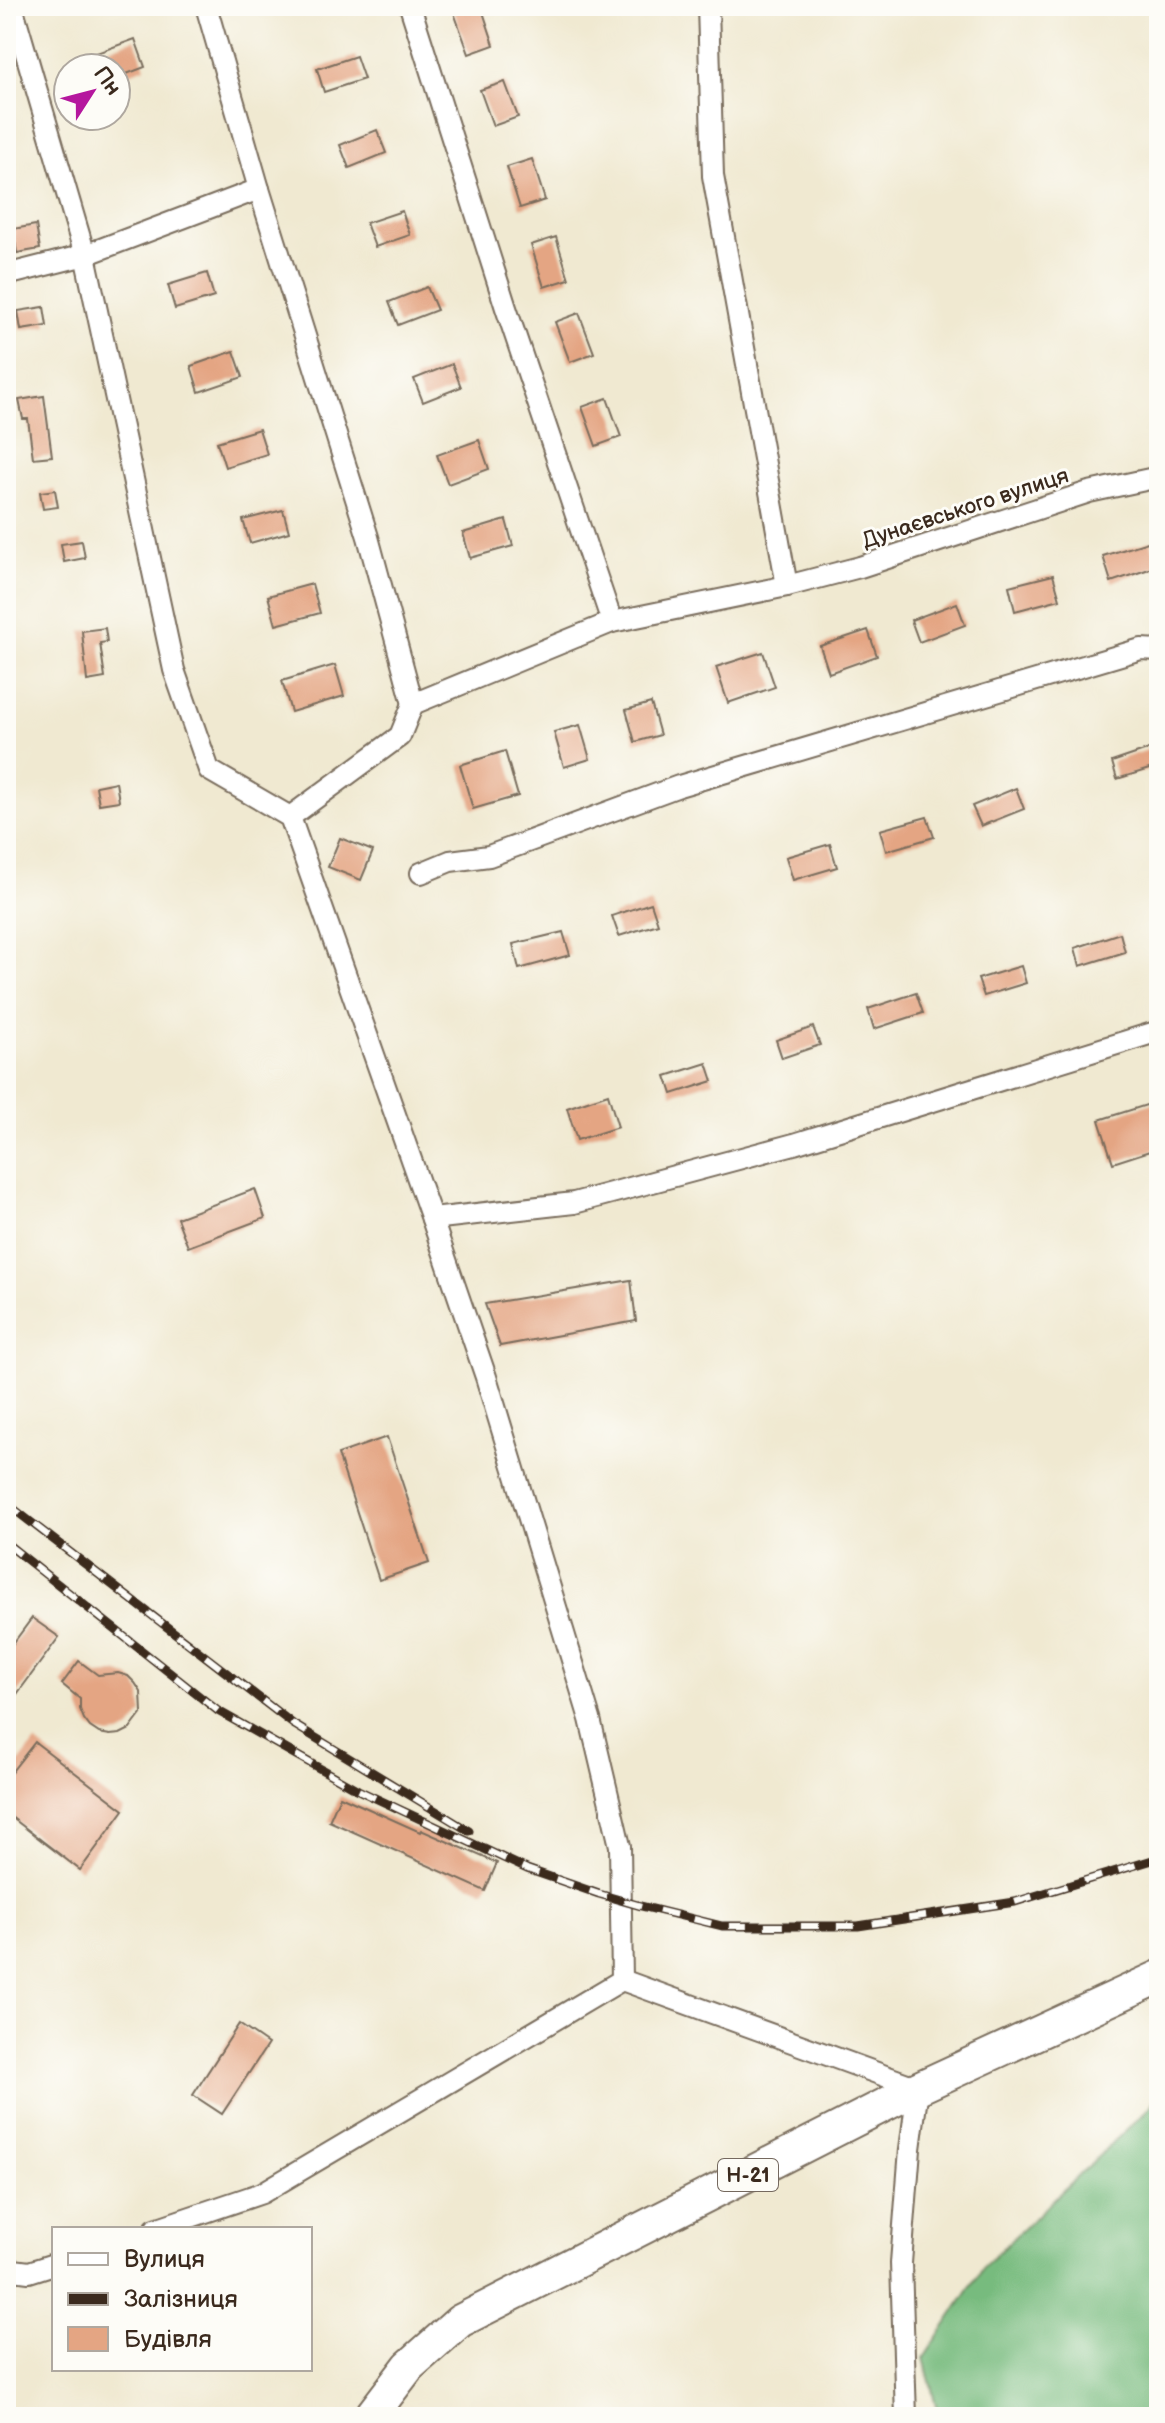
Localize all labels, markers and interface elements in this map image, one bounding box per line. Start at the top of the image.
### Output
north arrow [52,52,132,132]
text: Пн [87,61,127,101]
street label: Дунаєвського вулиця [859,462,1072,555]
road number: Н-21 [718,2159,778,2191]
legend [52,2227,312,2371]
text: Вулиця [124,2245,205,2274]
text: Залізниця [124,2285,238,2314]
text: Будівля [124,2325,212,2354]

